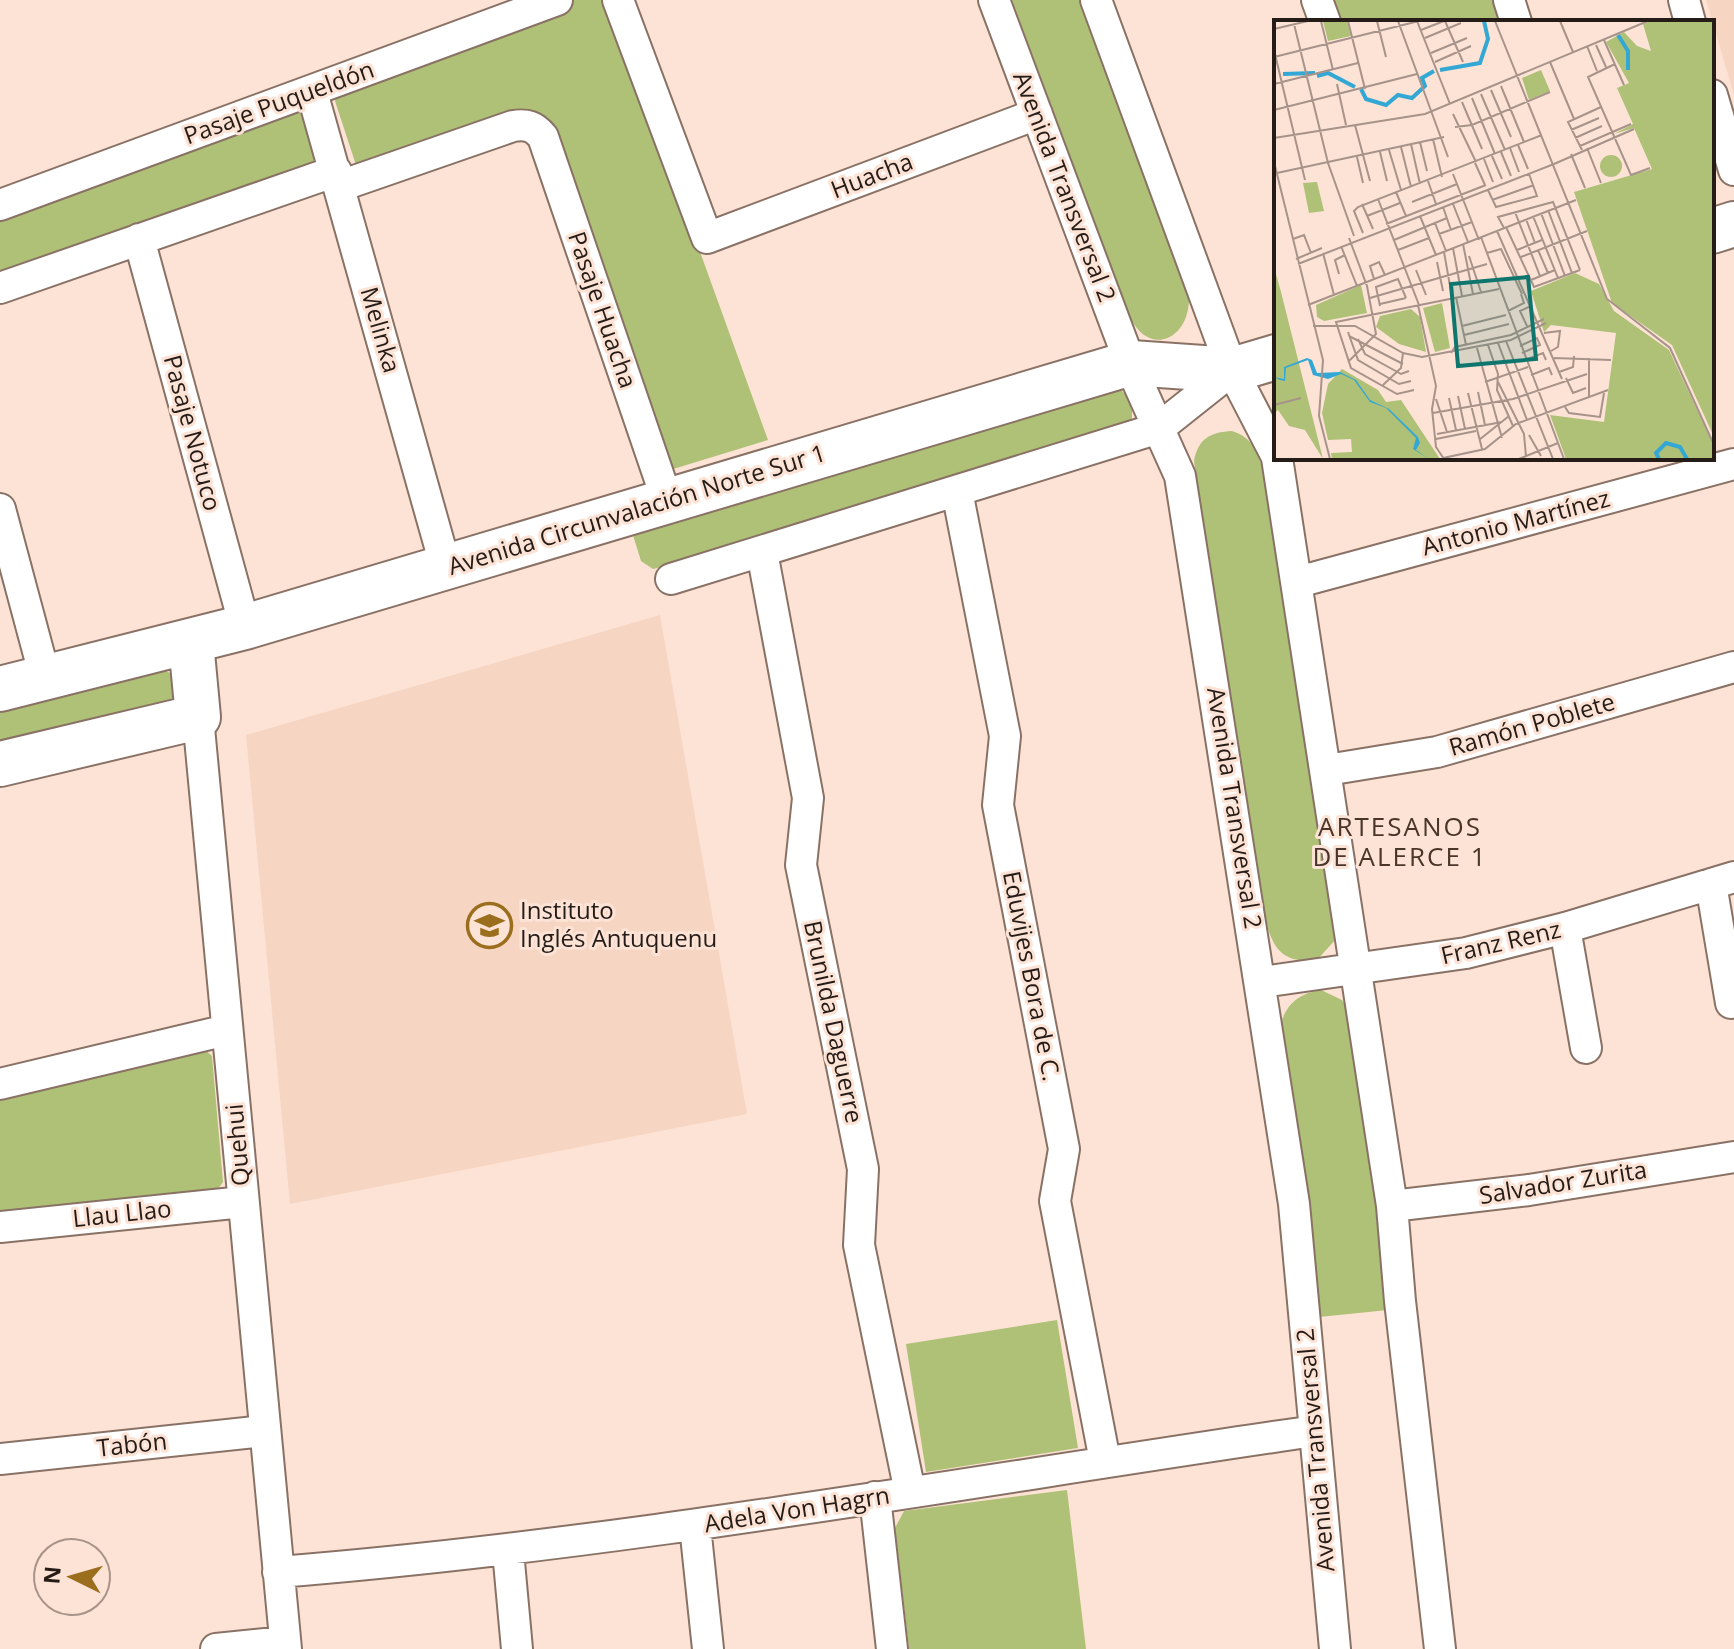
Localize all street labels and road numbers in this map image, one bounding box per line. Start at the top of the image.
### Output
street label: Pasaje Puqueldón [179,52,378,151]
street label: Avenida Transversal 2 [1006,67,1125,306]
street label: Huacha [826,144,917,205]
street label: Pasaje Huacha [561,227,646,392]
street label: Melinka [353,283,409,376]
street label: Pasaje Notuco [157,351,230,514]
street label: Avenida Circunvalación Norte Sur 1 [444,435,830,582]
street label: Antonio Martínez [1418,481,1613,562]
street label: Ramón Poblete [1445,684,1618,763]
street label: Avenida Transversal 2 [1200,685,1271,931]
street label: Eduvijes Bora de C. [996,868,1069,1083]
street label: Franz Renz [1438,912,1564,971]
street label: Brunilda Daguerre [797,917,872,1126]
street label: Quehui [216,1103,257,1188]
street label: Salvador Zurita [1477,1152,1649,1211]
street label: Llau Llao [71,1191,173,1234]
street label: Avenida Transversal 2 [1287,1327,1342,1573]
street label: Tabón [95,1423,169,1464]
street label: Adela Von Hagrn [702,1478,892,1539]

